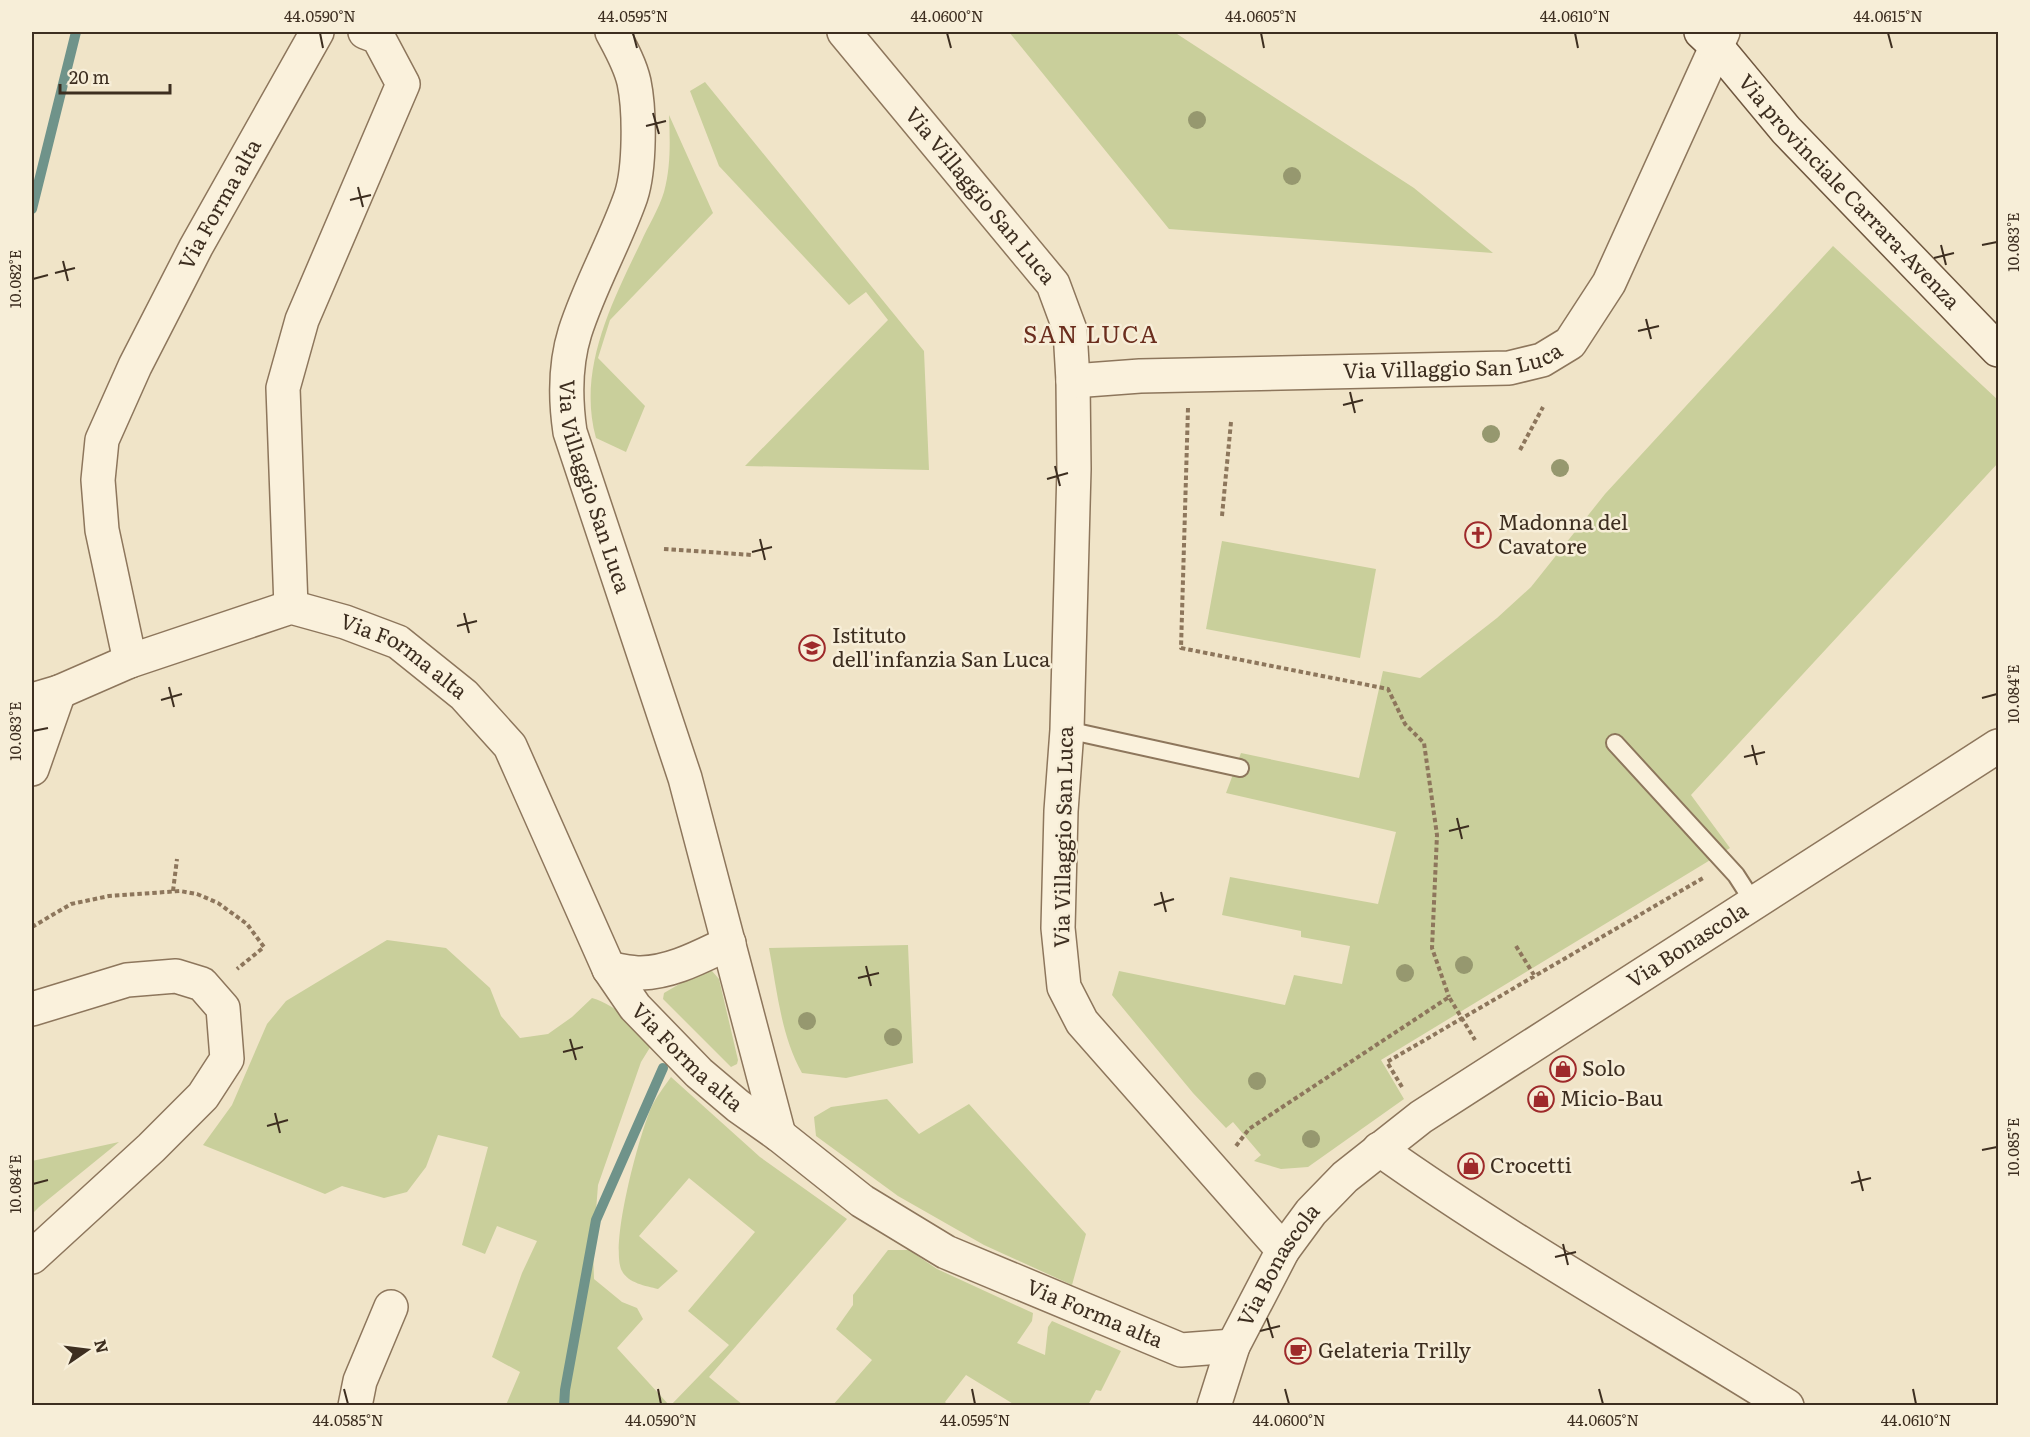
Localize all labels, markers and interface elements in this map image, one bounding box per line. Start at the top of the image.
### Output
text: 44.0590°N [284,4,356,27]
text: 44.0595°N [598,4,668,27]
text: 44.0600°N [910,4,984,27]
text: 44.0605°N [1225,4,1297,27]
text: 44.0610°N [1540,4,1610,27]
text: 44.0615°N [1853,4,1923,27]
scale bar [60,57,170,95]
text: 20 m [69,63,110,90]
street label: Via provinciale Carrara-Avenza [1732,66,1969,315]
street label: Via Villaggio San Luca [899,99,1065,290]
street label: Via Forma alta [169,132,267,274]
text: 10.083°E [2001,212,2024,272]
text: 10.082°E [3,250,26,308]
district label: SAN LUCA [1023,315,1159,350]
street label: Via Villaggio San Luca [1342,333,1568,385]
street label: Via Villaggio San Luca [554,379,641,597]
place label: Madonna del Cavatore [1498,505,1628,560]
church icon: Madonna del Cavatore [1463,520,1493,550]
street label: Via Forma alta [336,604,476,706]
place label: Istituto dell'infanzia San Luca [832,618,1051,673]
school or university icon: Istituto dell'infanzia San Luca [797,633,827,663]
text: 10.084°E [2001,664,2024,724]
text: 10.083°E [3,701,26,761]
street label: Via Villaggio San Luca [1044,725,1079,948]
street label: Via Bonascola [1619,892,1754,994]
street label: Via Forma alta [625,994,752,1118]
place label: Solo [1582,1051,1626,1082]
shop icon: Solo [1548,1054,1578,1084]
place label: Micio-Bau [1560,1081,1663,1112]
shop icon: Micio-Bau [1526,1084,1556,1114]
text: 10.085°E [2001,1118,2024,1176]
place label: Crocetti [1490,1148,1572,1179]
shop icon: Crocetti [1456,1151,1486,1181]
text: 10.084°E [3,1154,26,1214]
street label: Via Bonascola [1228,1194,1326,1331]
street label: Via Forma alta [1022,1269,1169,1354]
north arrow [57,1320,117,1380]
place label: Gelateria Trilly [1318,1333,1472,1364]
cafe icon: Gelateria Trilly [1283,1336,1313,1366]
text: N [89,1337,116,1356]
text: 44.0585°N [312,1408,384,1431]
text: 44.0590°N [625,1408,697,1431]
text: 44.0595°N [940,1408,1010,1431]
text: 44.0600°N [1252,1408,1326,1431]
text: 44.0605°N [1567,1408,1639,1431]
text: 44.0610°N [1881,1408,1951,1431]

